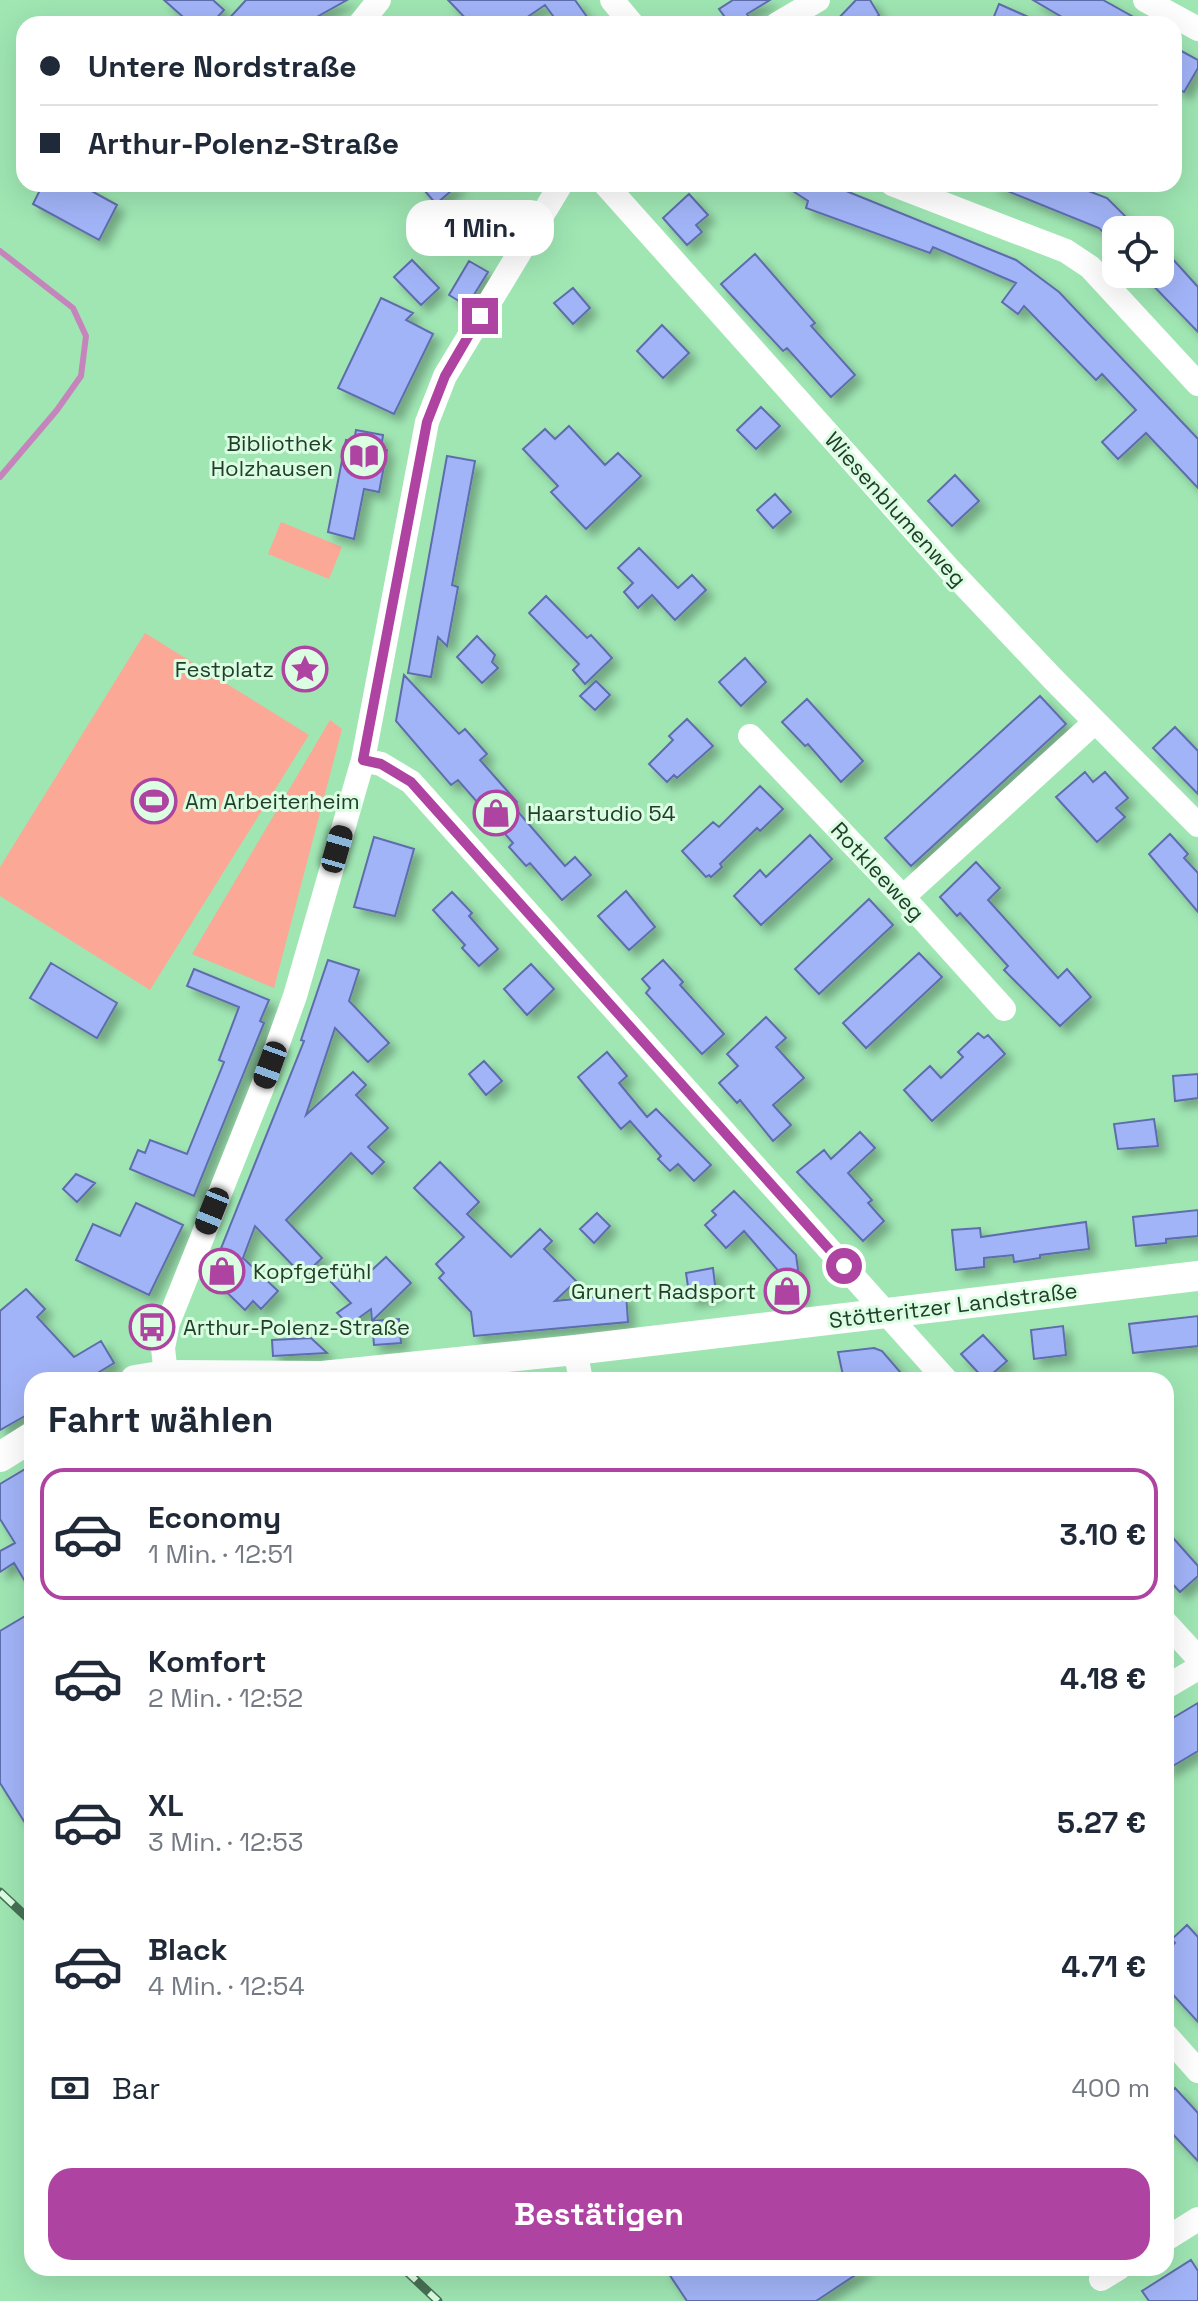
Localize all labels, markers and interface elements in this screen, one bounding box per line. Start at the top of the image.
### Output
text: Untere Nordstraße [88,47,357,86]
text: Arthur-Polenz-Straße [88,124,399,163]
callout: 1 Min. [406,200,554,256]
text: 1 Min. [444,211,516,245]
map controls [1102,216,1174,288]
button: locate [1102,216,1174,288]
route end [462,298,498,334]
street label: Wiesenblumenweg [819,426,973,592]
place label: Bibliothek Holzhausen [211,429,333,482]
library icon: Bibliothek Holzhausen [340,432,388,480]
place icon: Festplatz [281,645,329,693]
place label: Festplatz [175,655,274,683]
sports icon: Am Arbeiterheim [130,777,178,825]
place label: Am Arbeiterheim [185,787,360,815]
shop icon: Haarstudio 54 [472,789,520,837]
place label: Haarstudio 54 [527,799,676,827]
street label: Rotkleeweg [825,816,931,926]
car [319,823,355,875]
car [251,1038,289,1092]
car [192,1184,232,1238]
shop icon: Kopfgefühl [198,1247,246,1295]
route start [826,1248,862,1284]
place label: Kopfgefühl [253,1257,371,1285]
shop icon: Grunert Radsport [763,1267,811,1315]
street label: Stötteritzer Landstraße [827,1276,1079,1334]
place label: Grunert Radsport [571,1277,756,1305]
bus stop icon: Arthur-Polenz-Straße [128,1303,176,1351]
place label: Arthur-Polenz-Straße [183,1313,410,1341]
text: Fahrt wählen [48,1397,273,1443]
icon: car [52,1498,124,1570]
text: Economy [148,1498,281,1537]
text: 3.10 € [1059,1515,1146,1554]
text: 1 Min. · 12:51 [148,1537,294,1571]
icon: car [52,1642,124,1714]
text: Komfort [148,1642,266,1681]
text: 4.18 € [1060,1659,1146,1698]
text: 2 Min. · 12:52 [148,1681,303,1715]
icon: car [52,1786,124,1858]
text: XL [148,1786,184,1825]
text: 5.27 € [1057,1803,1146,1842]
text: 3 Min. · 12:53 [148,1825,304,1859]
icon: car [52,1930,124,2002]
text: Black [148,1930,227,1969]
text: 4.71 € [1061,1947,1146,1986]
text: 4 Min. · 12:54 [148,1969,305,2003]
icon: cash [48,2066,92,2110]
text: Bar [112,2069,160,2108]
text: 400 m [1071,2071,1150,2105]
button: Bestätigen [48,2168,1150,2260]

